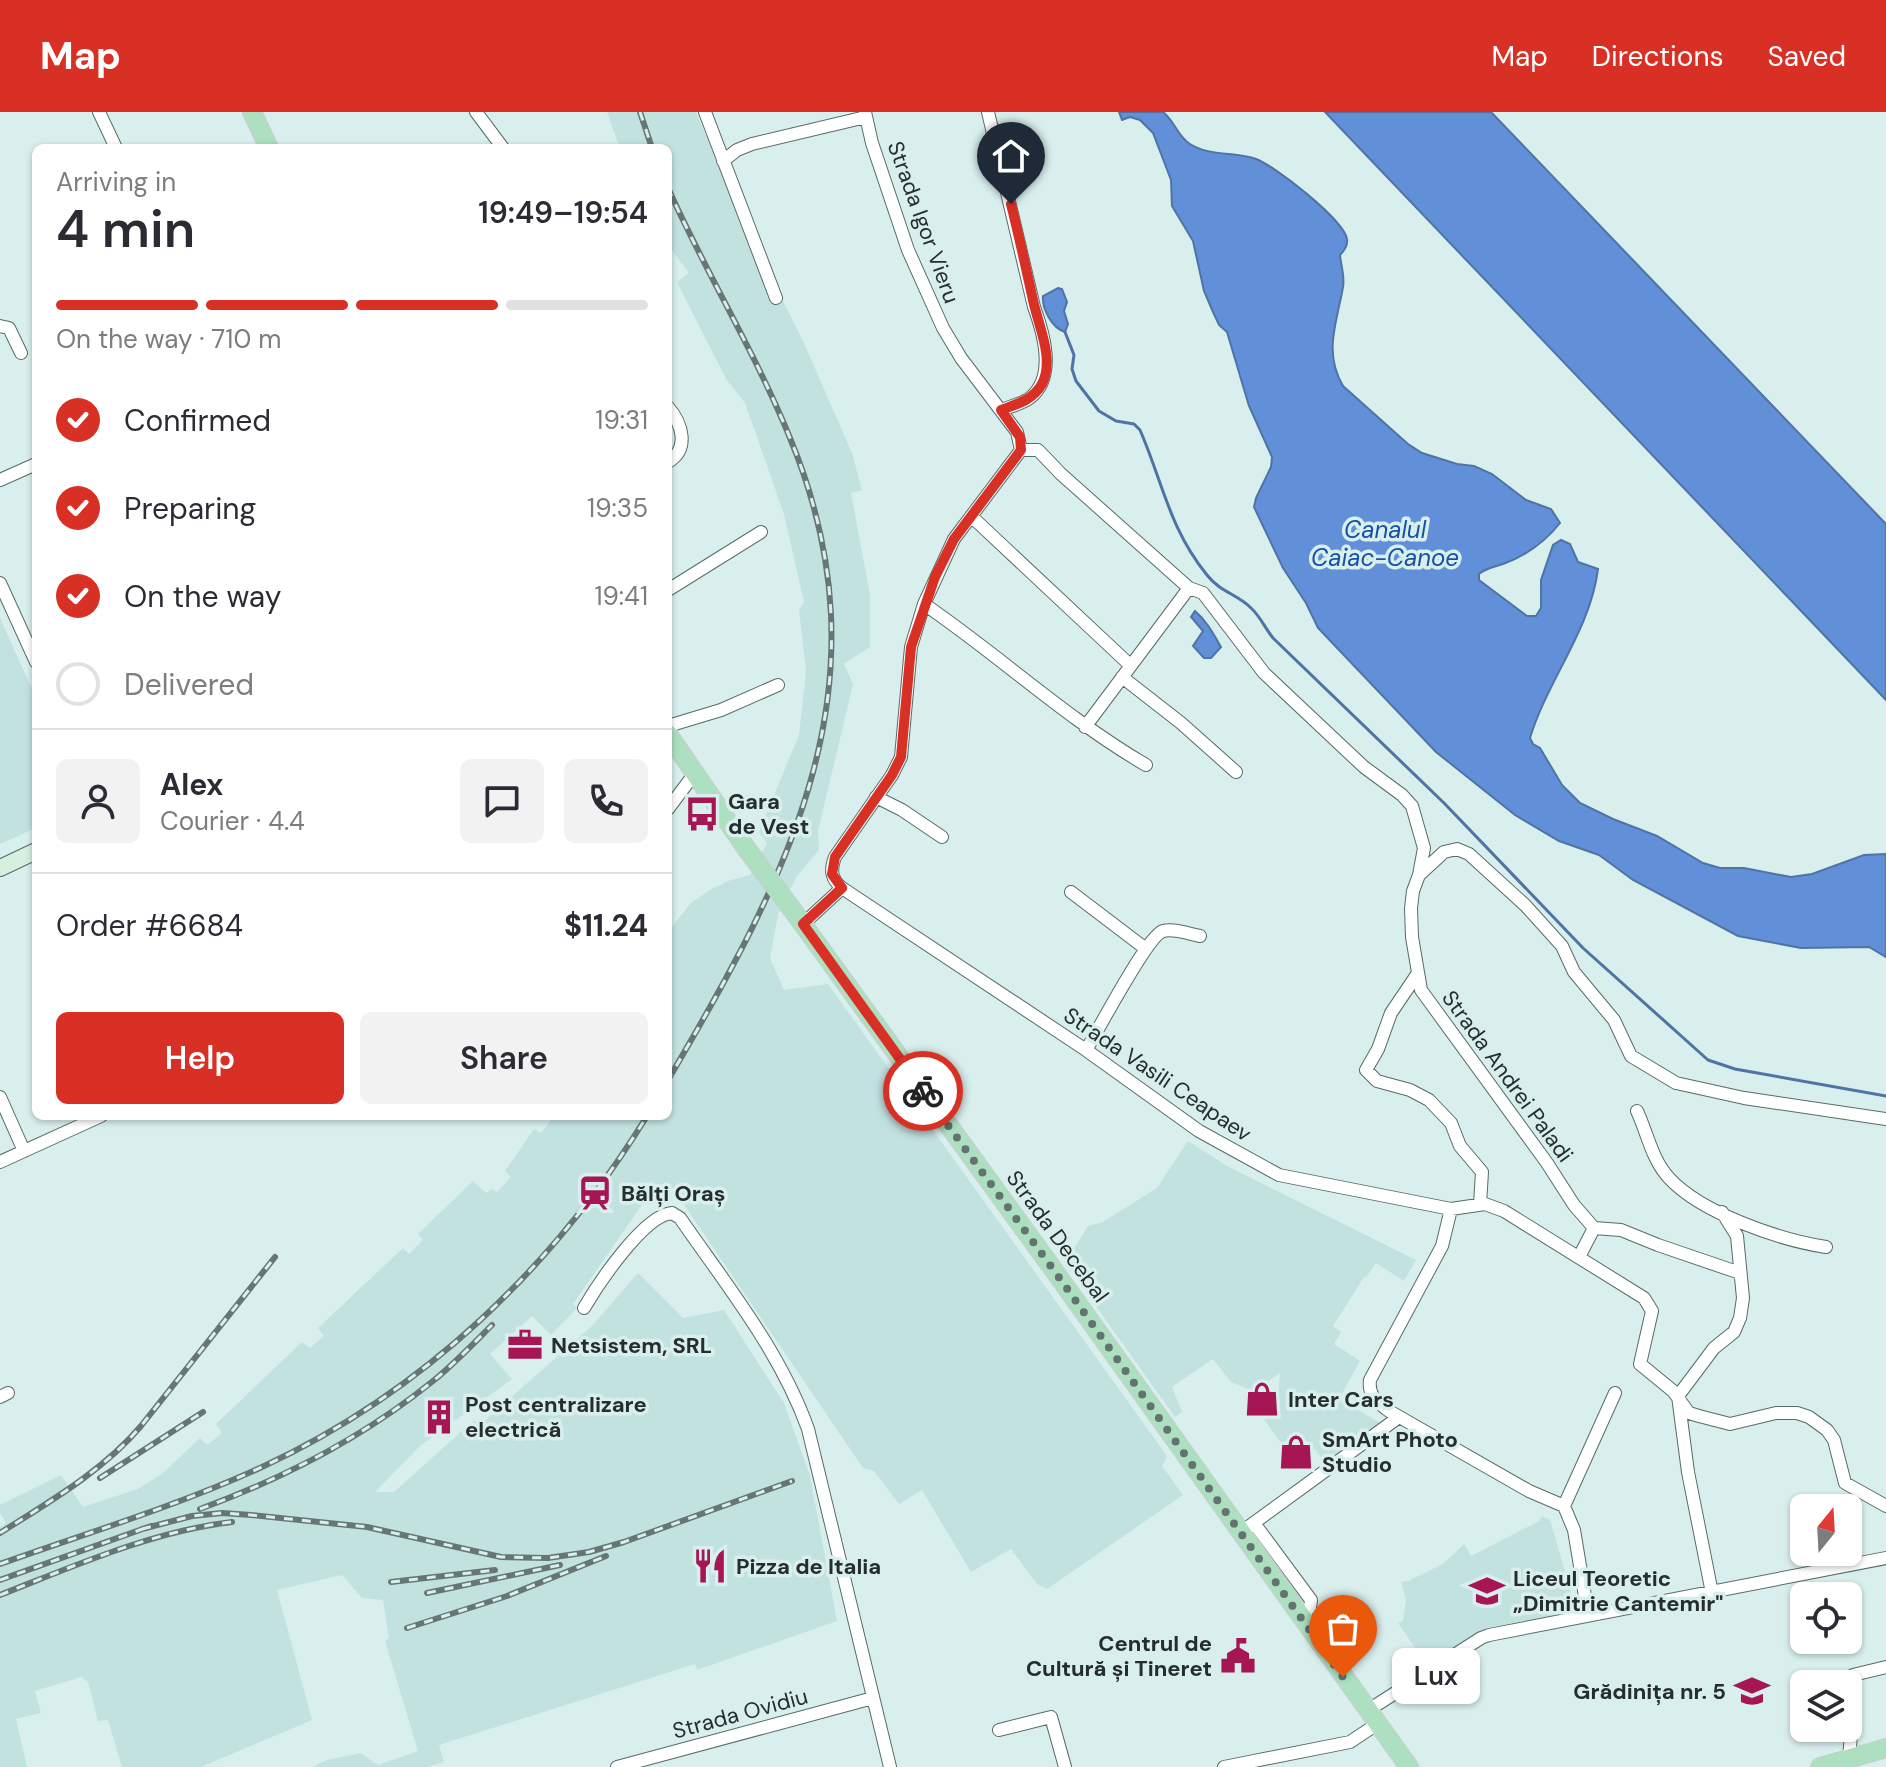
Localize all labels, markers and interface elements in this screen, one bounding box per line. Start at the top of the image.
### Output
text: Map [40,31,121,81]
text: Map [1491,38,1548,75]
text: Directions [1592,38,1724,75]
text: Saved [1768,38,1846,75]
pin [977,122,1045,204]
icon: home [989,134,1033,178]
street label: Strada Igor Vieru [881,137,966,307]
text: Arriving in [56,165,176,199]
text: 19:49–19:54 [478,193,648,232]
text: 4 min [56,195,195,263]
text: On the way · 710 m [56,322,281,356]
icon: check [56,398,100,442]
text: Confirmed [124,401,271,440]
text: 19:31 [595,403,648,437]
icon: check [56,486,100,530]
text: Preparing [124,489,256,528]
text: 19:35 [587,491,648,525]
water label: Canalul Caiac-Canoe [1311,514,1459,573]
icon: check [56,574,100,618]
text: On the way [124,577,281,616]
text: 19:41 [594,579,648,613]
text: Delivered [124,665,254,704]
button: person [56,759,140,843]
button: chat [460,759,544,843]
button: phone [564,759,648,843]
text: Alex [160,765,223,804]
place label: Gara de Vest [728,787,809,841]
bus stop icon: Gara de Vest [683,795,721,833]
text: Courier · 4.4 [160,804,305,838]
text: Order #6684 [56,906,243,945]
text: $11.24 [564,906,648,945]
street label: Strada Andrei Paladi [1435,985,1580,1168]
street label: Strada Vasili Ceapaev [1058,1001,1258,1148]
button: Help [56,1012,344,1104]
button: Share [360,1012,648,1104]
courier [883,1051,963,1131]
icon: bike [901,1069,945,1113]
street label: Strada Decebal [1000,1164,1115,1308]
station icon: Bălți Oraș [576,1174,614,1212]
place label: Bălți Oraș [621,1179,725,1208]
office icon: Netsistem, SRL [506,1326,544,1364]
place label: Netsistem, SRL [551,1331,712,1360]
shop icon: Inter Cars [1243,1380,1281,1418]
place label: Inter Cars [1288,1385,1394,1414]
place label: Post centralizare electrică [465,1390,647,1444]
building icon: Post centralizare electrică [420,1398,458,1436]
place label: SmArt Photo Studio [1322,1425,1458,1479]
shop icon: SmArt Photo Studio [1277,1433,1315,1471]
north arrow [1790,1494,1862,1566]
map controls [1790,1494,1862,1742]
restaurant icon: Pizza de Italia [691,1547,729,1585]
place label: Pizza de Italia [736,1552,881,1581]
place label: Liceul Teoretic „Dimitrie Cantemir" [1513,1564,1723,1618]
school or university icon: Liceul Teoretic „Dimitrie Cantemir" [1468,1572,1506,1610]
button: locate [1790,1582,1862,1654]
pin [1309,1595,1377,1677]
icon: bag [1321,1607,1365,1651]
place label: Centrul de Cultură și Tineret [1026,1629,1212,1683]
public building icon: Centrul de Cultură și Tineret [1219,1637,1257,1675]
callout: Lux [1391,1649,1479,1705]
text: Lux [1414,1659,1458,1693]
button: layers [1790,1670,1862,1742]
school or university icon: Grădinița nr. 5 [1733,1672,1771,1710]
place label: Grădinița nr. 5 [1573,1677,1726,1706]
street label: Strada Ovidiu [669,1682,811,1745]

